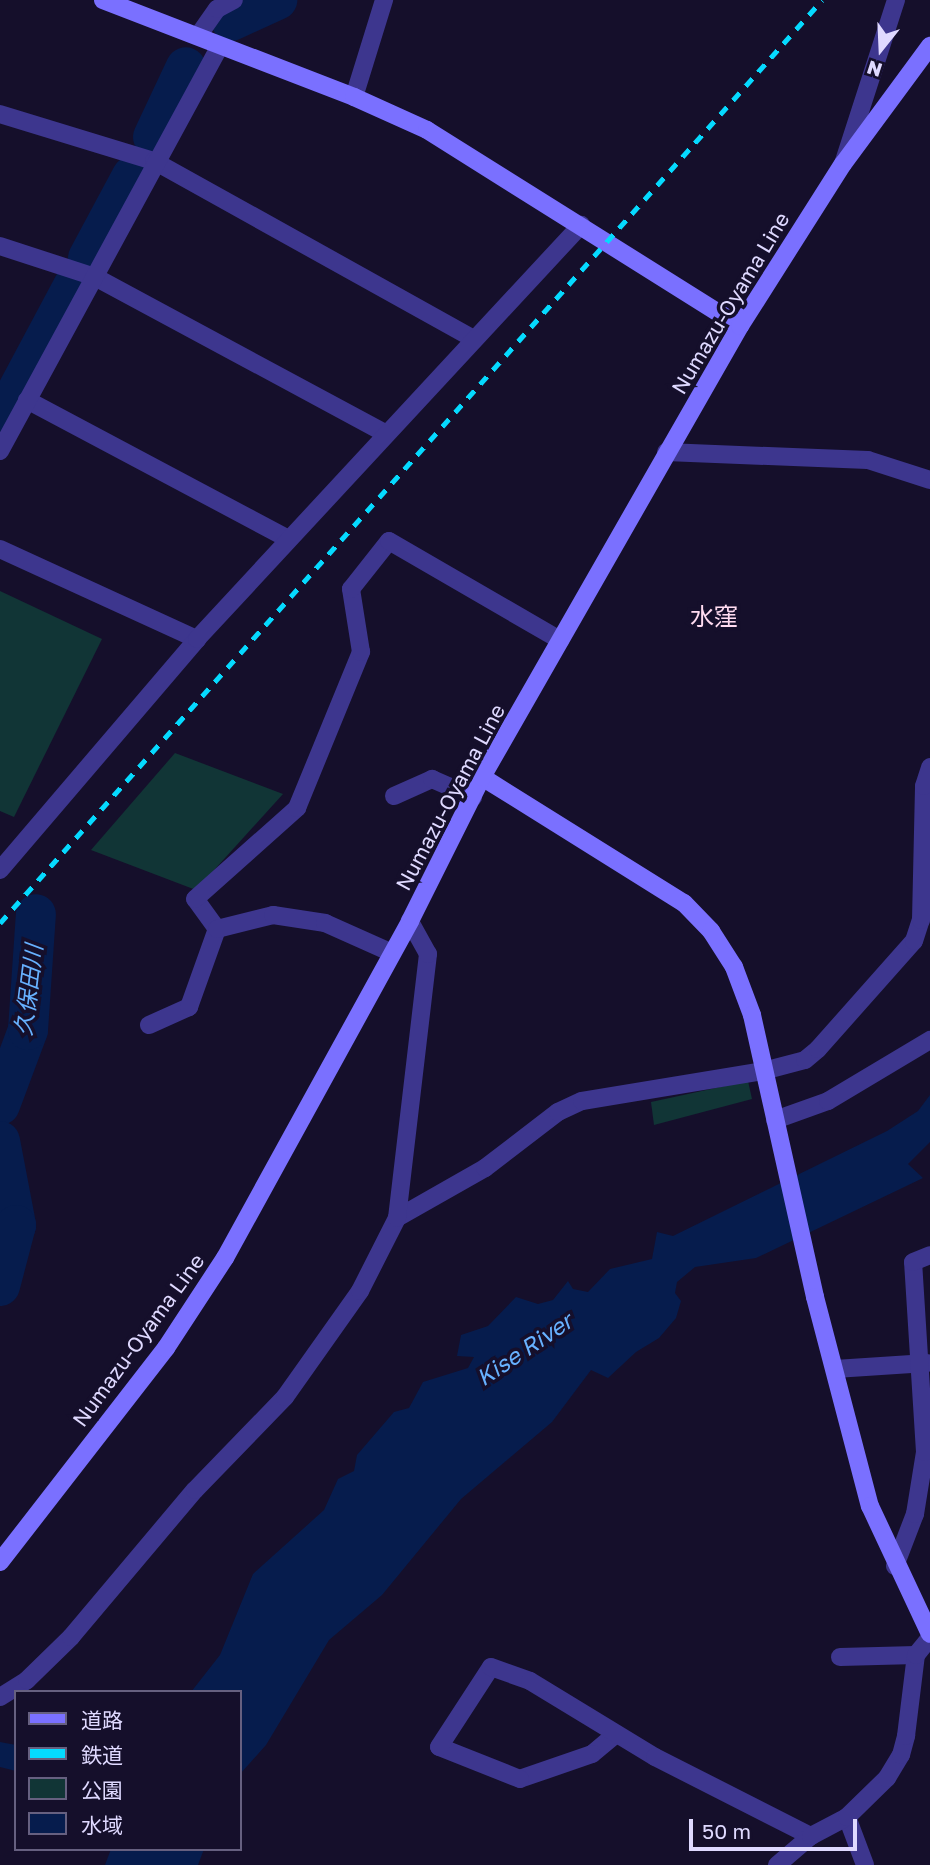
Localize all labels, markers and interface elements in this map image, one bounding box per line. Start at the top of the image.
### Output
north arrow [846,14,916,84]
text: N [864,56,885,83]
street label: Numazu-Oyama Line [666,208,794,398]
district label: 水窪 [690,602,738,630]
street label: Numazu-Oyama Line [390,700,510,894]
water label: 久保田川 [9,943,47,1037]
street label: Numazu-Oyama Line [67,1249,209,1431]
water label: Kise River [471,1307,577,1391]
legend [14,1690,242,1851]
text: 道路 [81,1707,123,1733]
text: 鉄道 [81,1742,123,1768]
text: 公園 [81,1777,123,1803]
scale bar [692,1806,860,1850]
text: 水域 [81,1812,123,1838]
text: 50 m [702,1818,751,1844]

